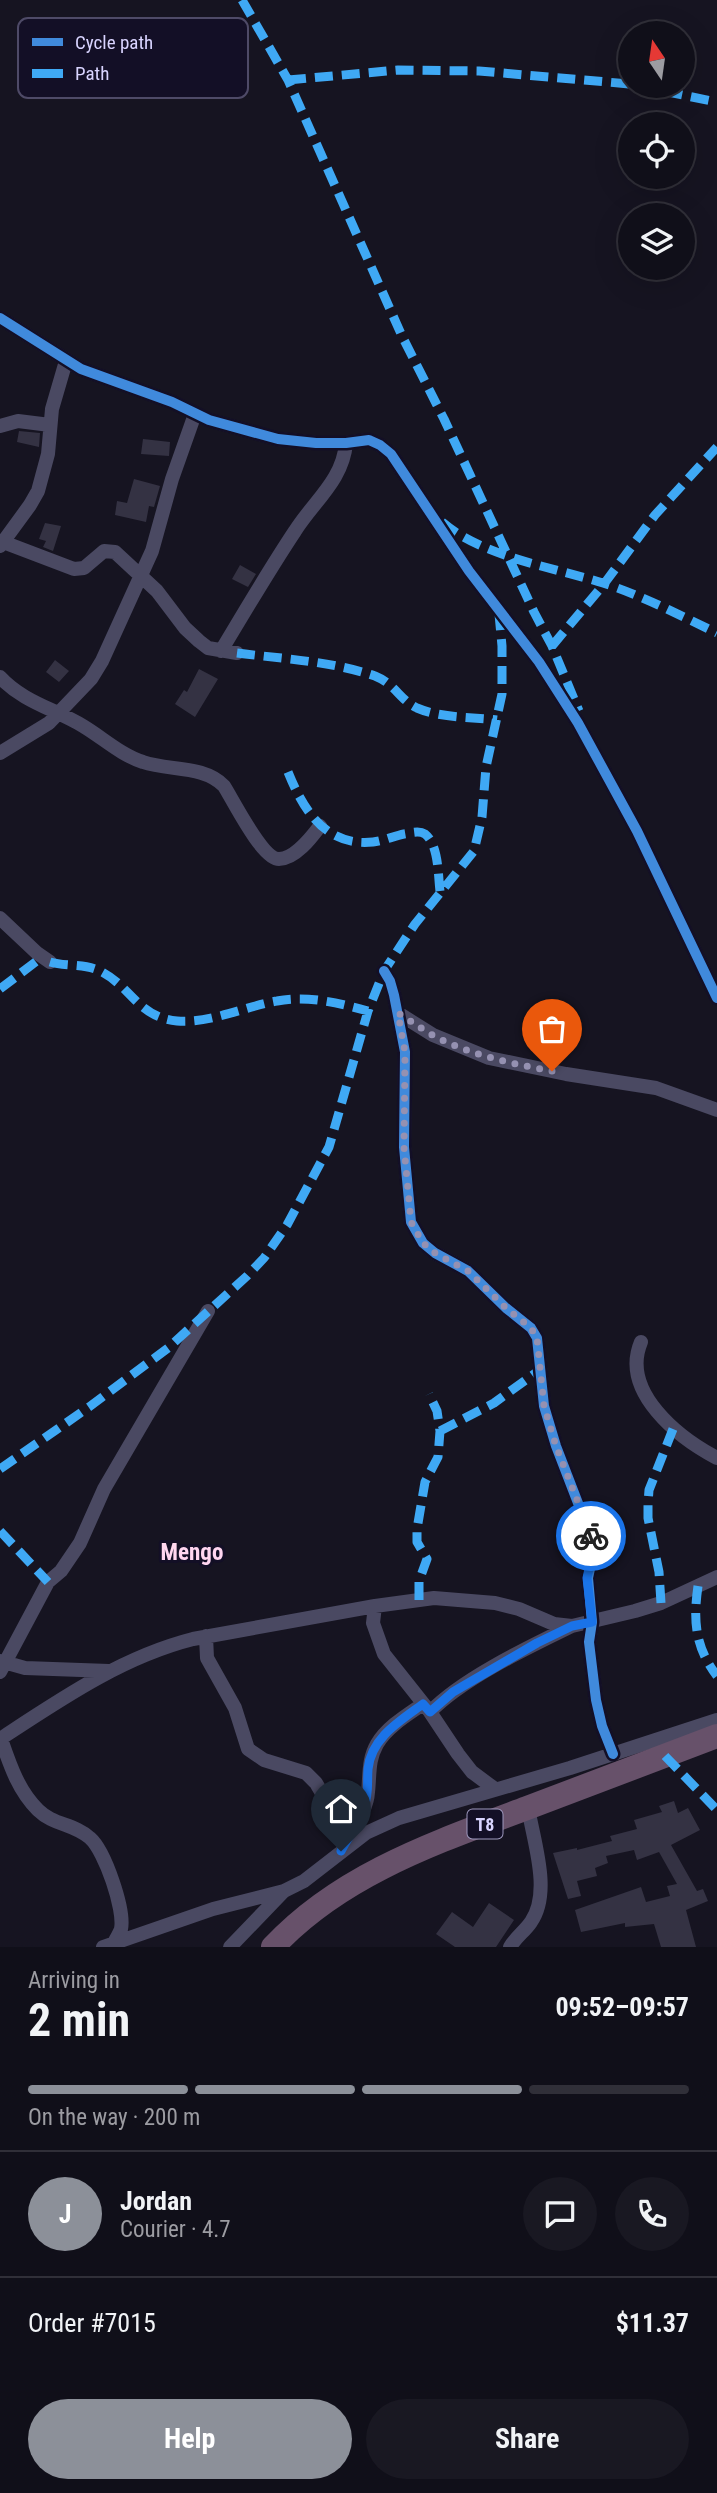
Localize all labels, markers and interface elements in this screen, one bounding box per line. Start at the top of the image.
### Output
legend [18,18,248,98]
north arrow [618,21,695,98]
map controls [618,21,695,280]
text: Cycle path [75,31,153,54]
text: Path [75,62,109,85]
button: locate [618,112,695,189]
button: layers [618,203,695,280]
pin [522,999,582,1071]
icon: bag [533,1010,571,1048]
courier [556,1501,626,1571]
icon: bike [572,1517,610,1555]
district label: Mengo [161,1539,223,1566]
pin [311,1779,371,1851]
icon: home [322,1790,360,1828]
road number: T8 [468,1810,503,1838]
text: Arriving in [28,1967,120,1994]
text: 09:52–09:57 [555,1992,689,2022]
text: 2 min [28,1993,130,2047]
text: On the way · 200 m [28,2104,200,2131]
button: chat [523,2177,597,2251]
button: phone [615,2177,689,2251]
text: Jordan [120,2186,192,2216]
text: J [59,2199,71,2229]
text: Courier · 4.7 [120,2216,231,2243]
text: Order #7015 [28,2308,156,2338]
text: $11.37 [616,2308,689,2338]
button: Help [28,2399,352,2479]
button: Share [366,2399,689,2479]

